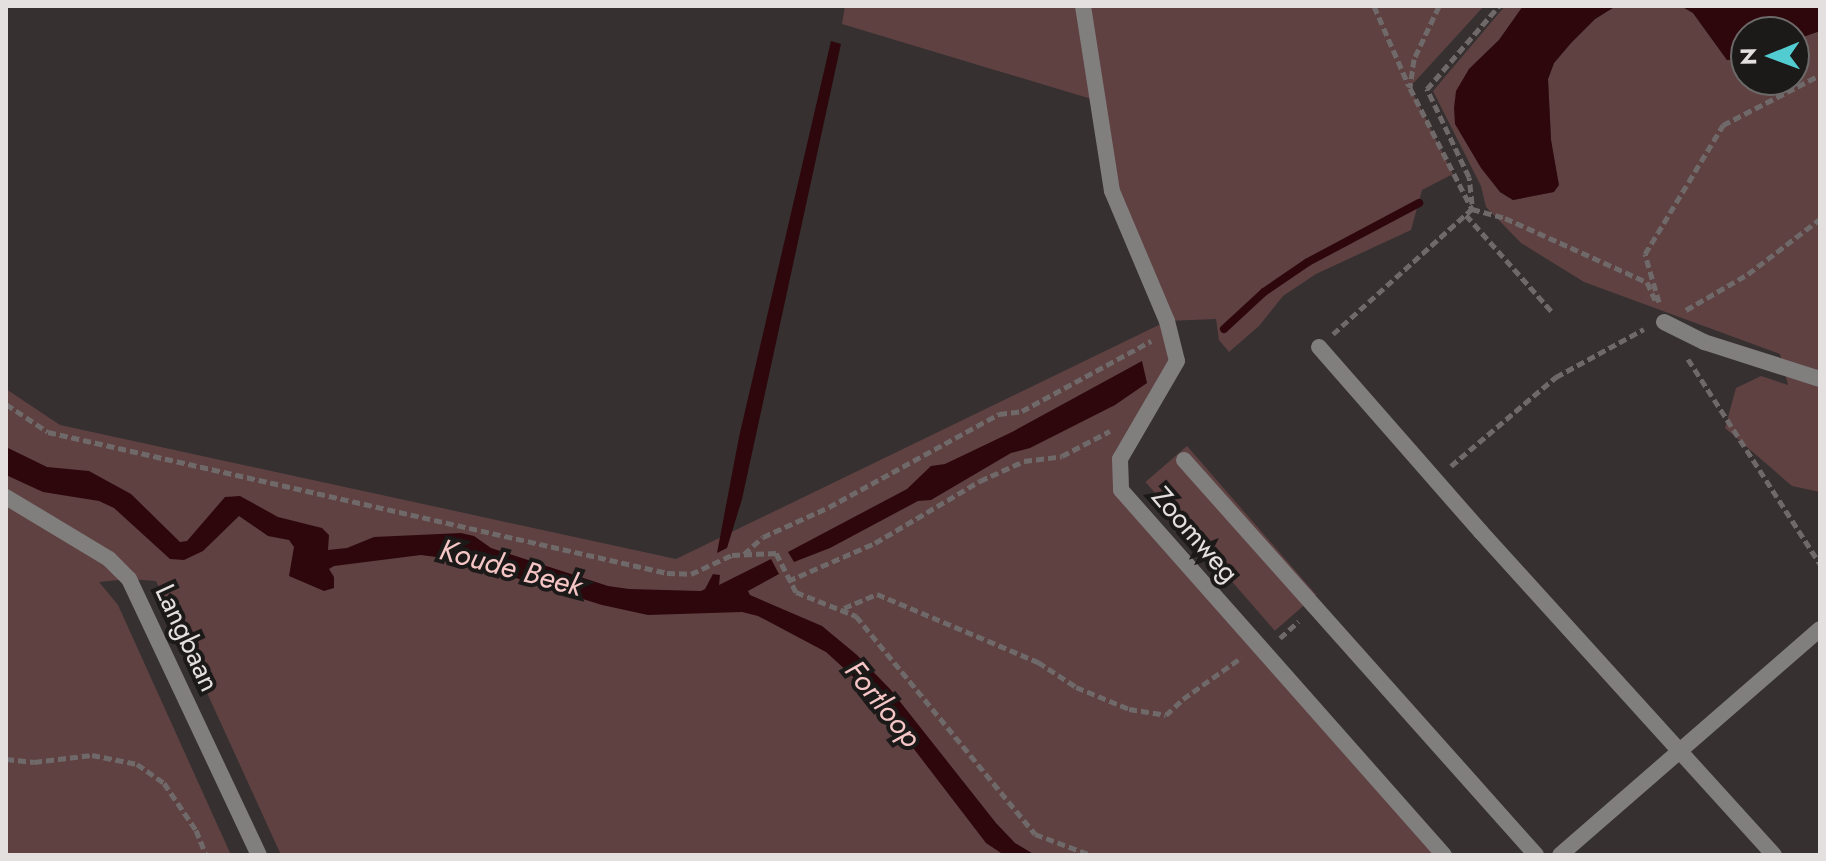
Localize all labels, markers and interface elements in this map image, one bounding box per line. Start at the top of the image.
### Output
north arrow [1730,16,1810,96]
text: N [1732,47,1764,65]
street label: Zoomweg [1144,480,1246,590]
water label: Koude Beek [436,532,586,604]
street label: Langbaan [148,579,226,697]
water label: Fortloop [837,653,929,755]

